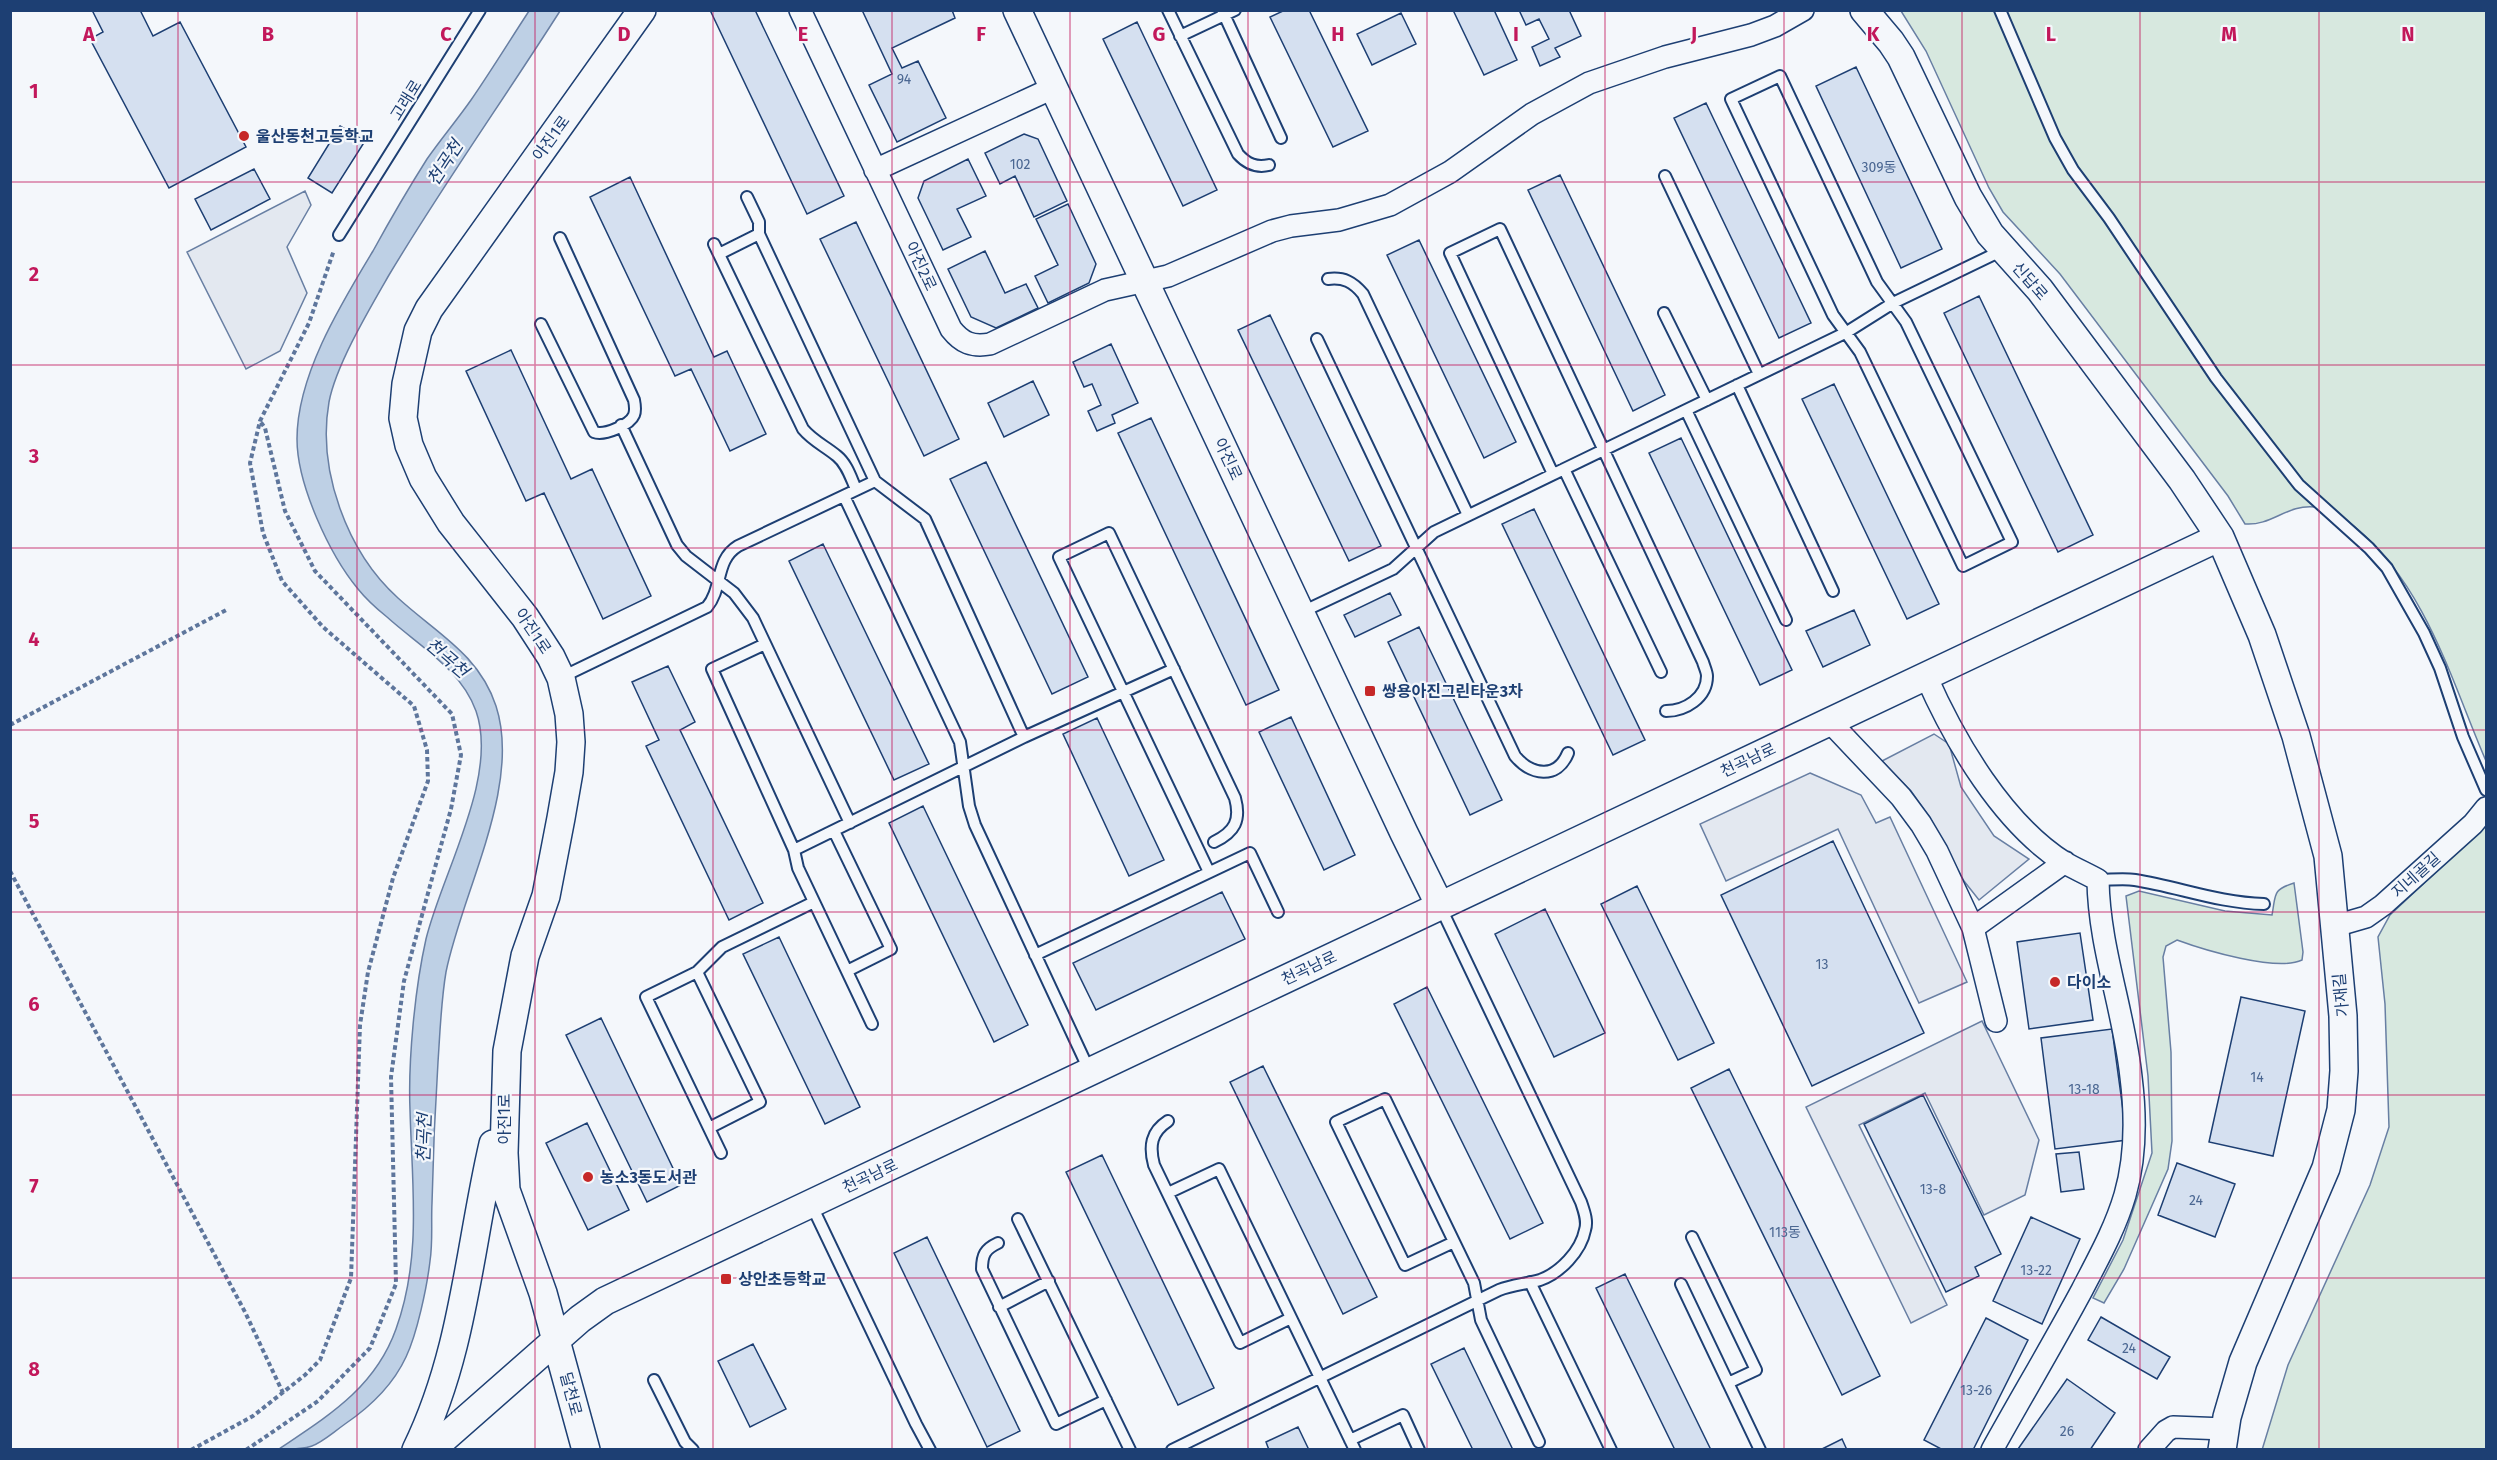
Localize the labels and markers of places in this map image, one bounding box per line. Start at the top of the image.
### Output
place label: 울산동천고등학교 [256,127,374,146]
marker: 울산동천고등학교 [237,129,251,143]
place label: 쌍용아진그린타운3차 [1382,682,1523,701]
marker: 쌍용아진그린타운3차 [1363,684,1377,698]
place label: 다이소 [2067,973,2111,992]
marker: 다이소 [2048,975,2062,989]
place label: 농소3동도서관 [600,1168,697,1187]
marker: 농소3동도서관 [581,1170,595,1184]
place label: 상안초등학교 [738,1270,827,1289]
marker: 상안초등학교 [719,1272,733,1286]

